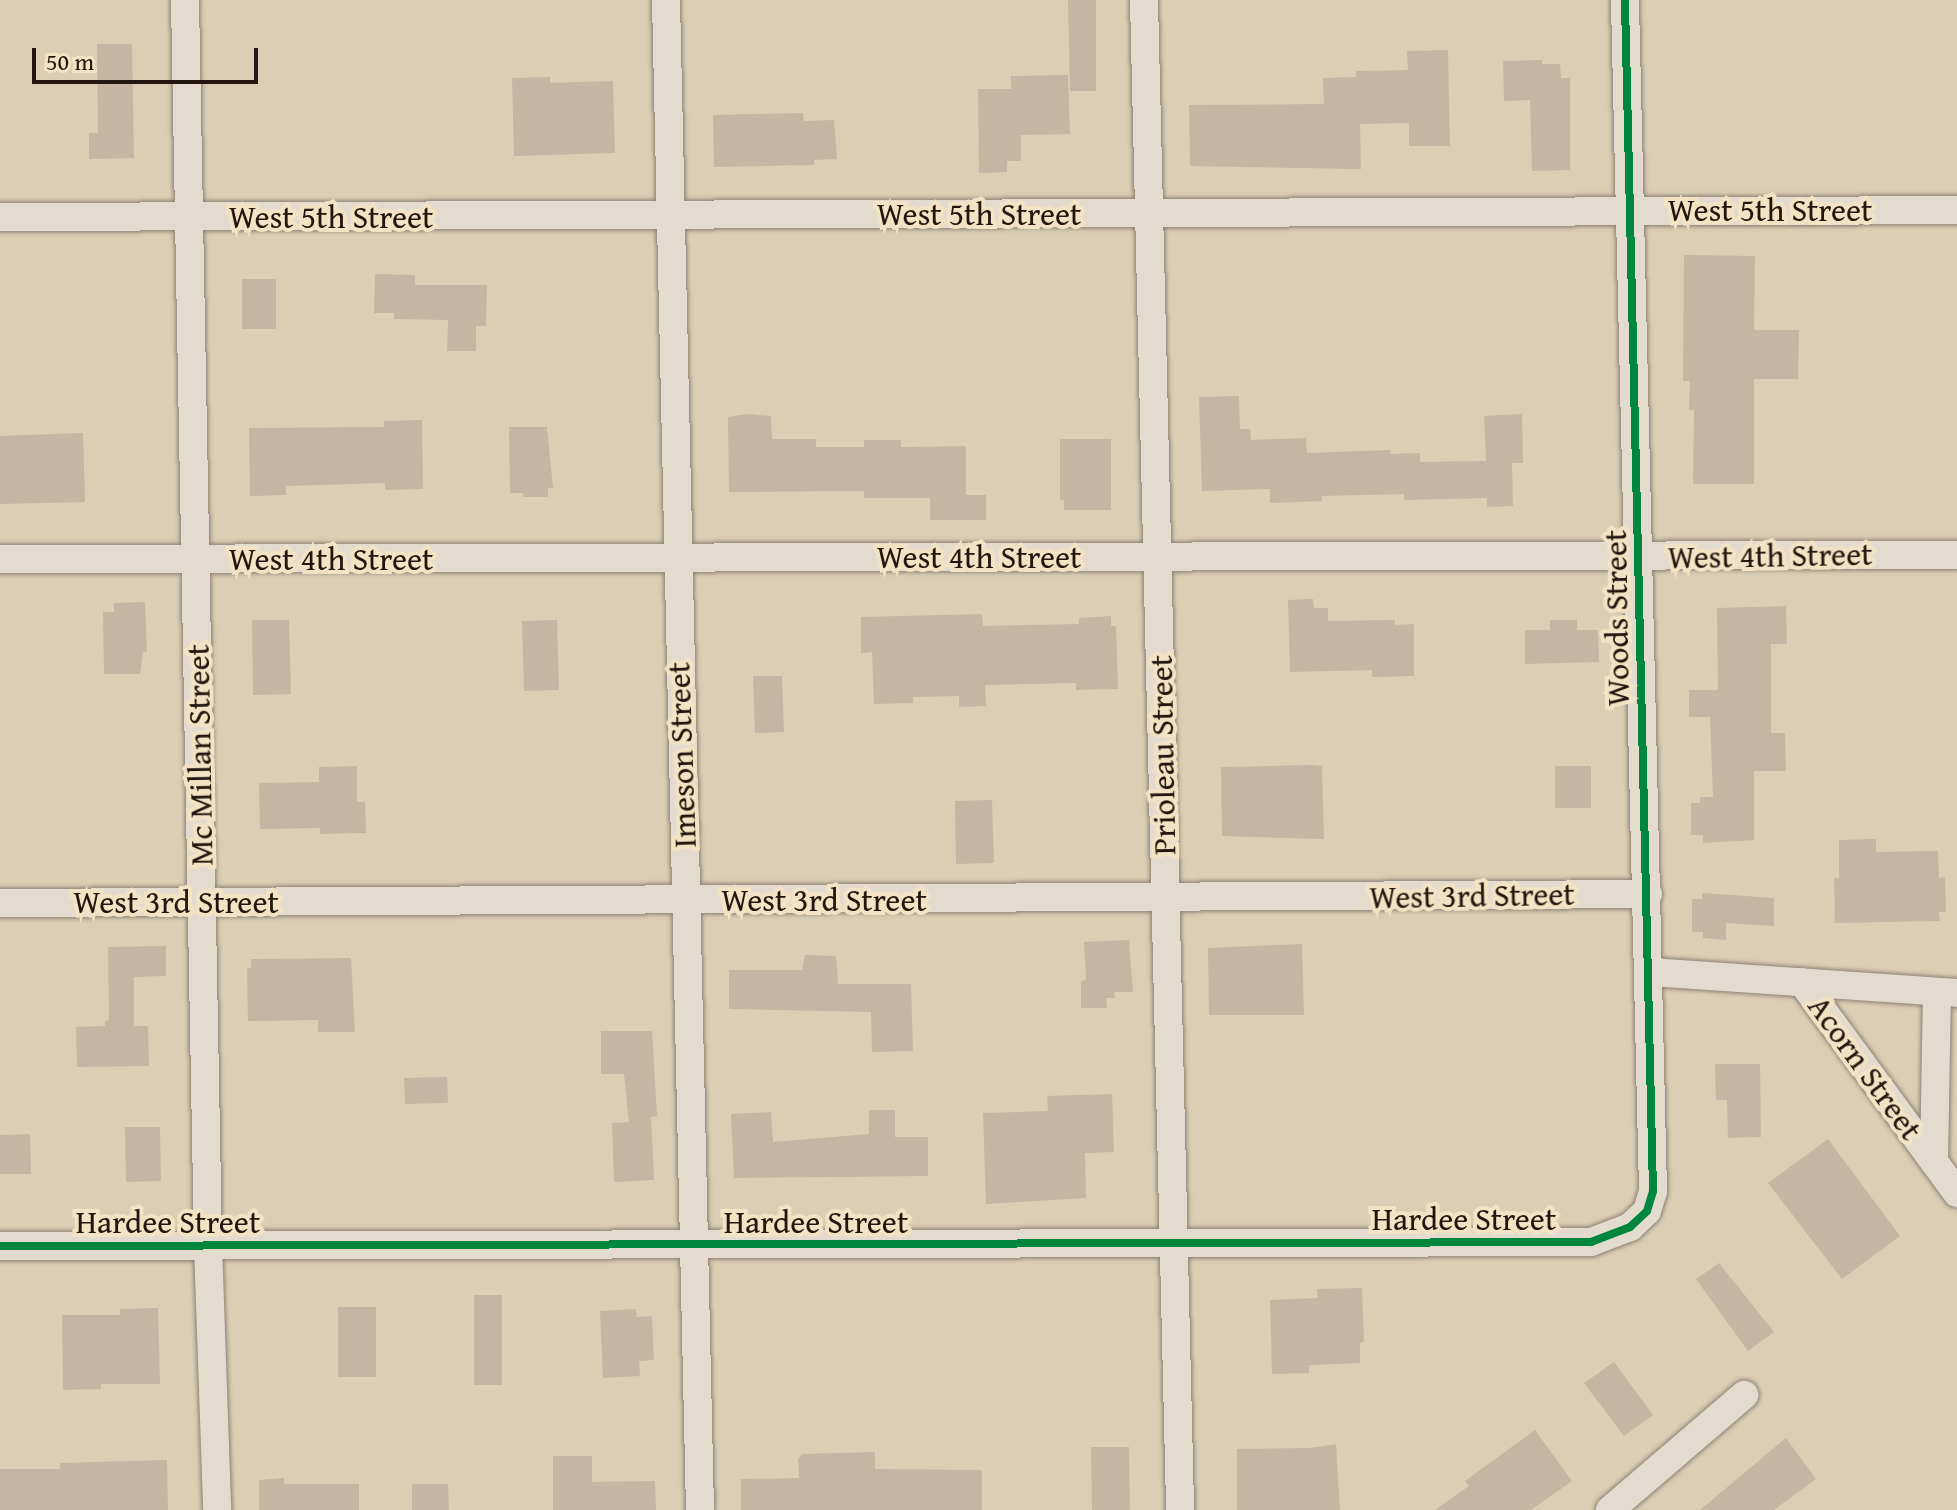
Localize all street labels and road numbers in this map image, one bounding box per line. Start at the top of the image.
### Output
street label: West 5th Street [1668,191,1872,229]
street label: West 5th Street [877,195,1081,233]
street label: West 5th Street [229,198,433,236]
street label: Woods Street [1596,529,1638,707]
street label: West 4th Street [1667,535,1873,577]
street label: West 4th Street [877,538,1081,576]
street label: West 4th Street [229,540,433,578]
street label: Mc Millan Street [179,644,221,866]
street label: Prioleau Street [1142,655,1184,855]
street label: Imeson Street [660,661,704,849]
street label: West 3rd Street [1369,875,1575,917]
street label: West 3rd Street [721,881,927,919]
street label: West 3rd Street [73,883,279,921]
street label: Acorn Street [1800,988,1930,1148]
street label: Hardee Street [1372,1200,1556,1238]
street label: Hardee Street [76,1203,260,1241]
street label: Hardee Street [724,1203,908,1241]

